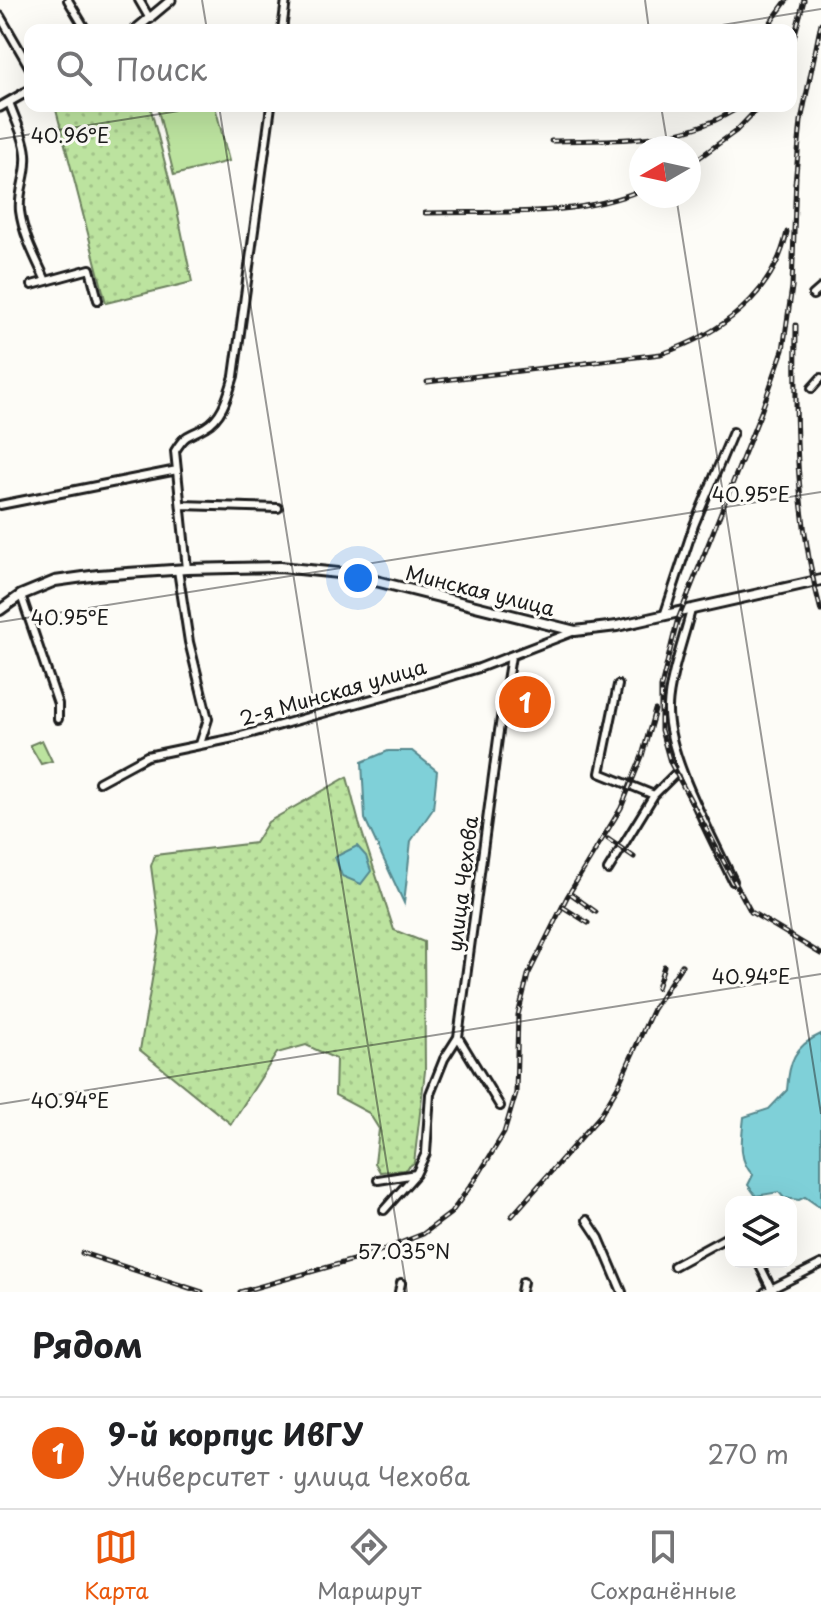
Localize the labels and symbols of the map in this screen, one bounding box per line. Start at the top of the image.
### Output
text: 40.96°E [31,120,109,150]
north arrow [629,136,701,208]
text: 40.95°E [712,479,790,509]
street label: Минская улица [403,557,558,623]
your location [338,558,378,598]
text: 40.95°E [31,602,109,632]
street label: 2-я Минская улица [236,651,430,733]
pin: 1 [499,672,551,732]
street label: улица Чехова [439,814,485,953]
text: 40.94°E [712,961,790,991]
text: 40.94°E [31,1085,109,1115]
text: 57.035°N [357,1236,451,1266]

